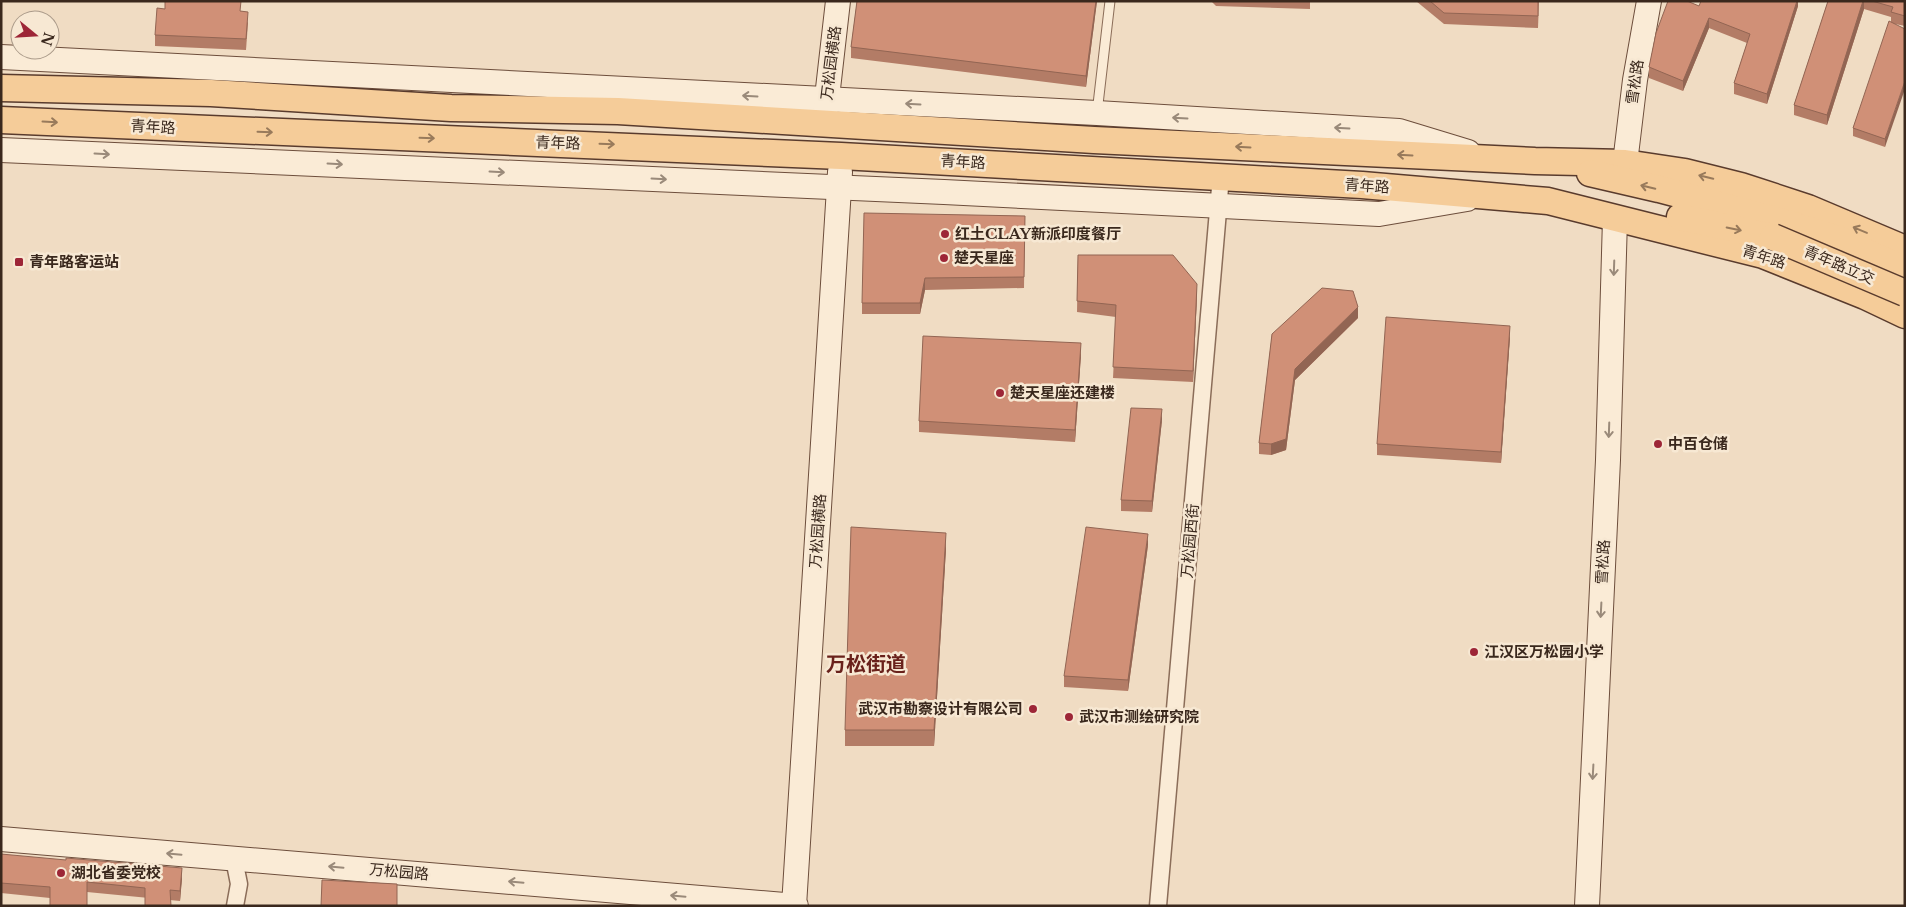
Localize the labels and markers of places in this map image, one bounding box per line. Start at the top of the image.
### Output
place label: 红土CLAY新派印度餐厅 [955,224,1121,243]
marker: 红土CLAY新派印度餐厅 [939,228,951,240]
place label: 楚天星座 [954,248,1014,267]
place label: 青年路客运站 [29,252,119,271]
marker: 楚天星座 [938,252,950,264]
marker: 青年路客运站 [13,256,25,268]
place label: 楚天星座还建楼 [1010,383,1115,402]
marker: 楚天星座还建楼 [994,387,1006,399]
place label: 中百仓储 [1668,434,1728,453]
marker: 中百仓储 [1652,438,1664,450]
place label: 江汉区万松园小学 [1484,642,1604,661]
marker: 江汉区万松园小学 [1468,646,1480,658]
place label: 武汉市勘察设计有限公司 [858,699,1023,718]
marker: 武汉市勘察设计有限公司 [1027,703,1039,715]
place label: 武汉市测绘研究院 [1079,707,1199,726]
marker: 武汉市测绘研究院 [1063,711,1075,723]
place label: 湖北省委党校 [71,863,161,882]
marker: 湖北省委党校 [55,867,67,879]

